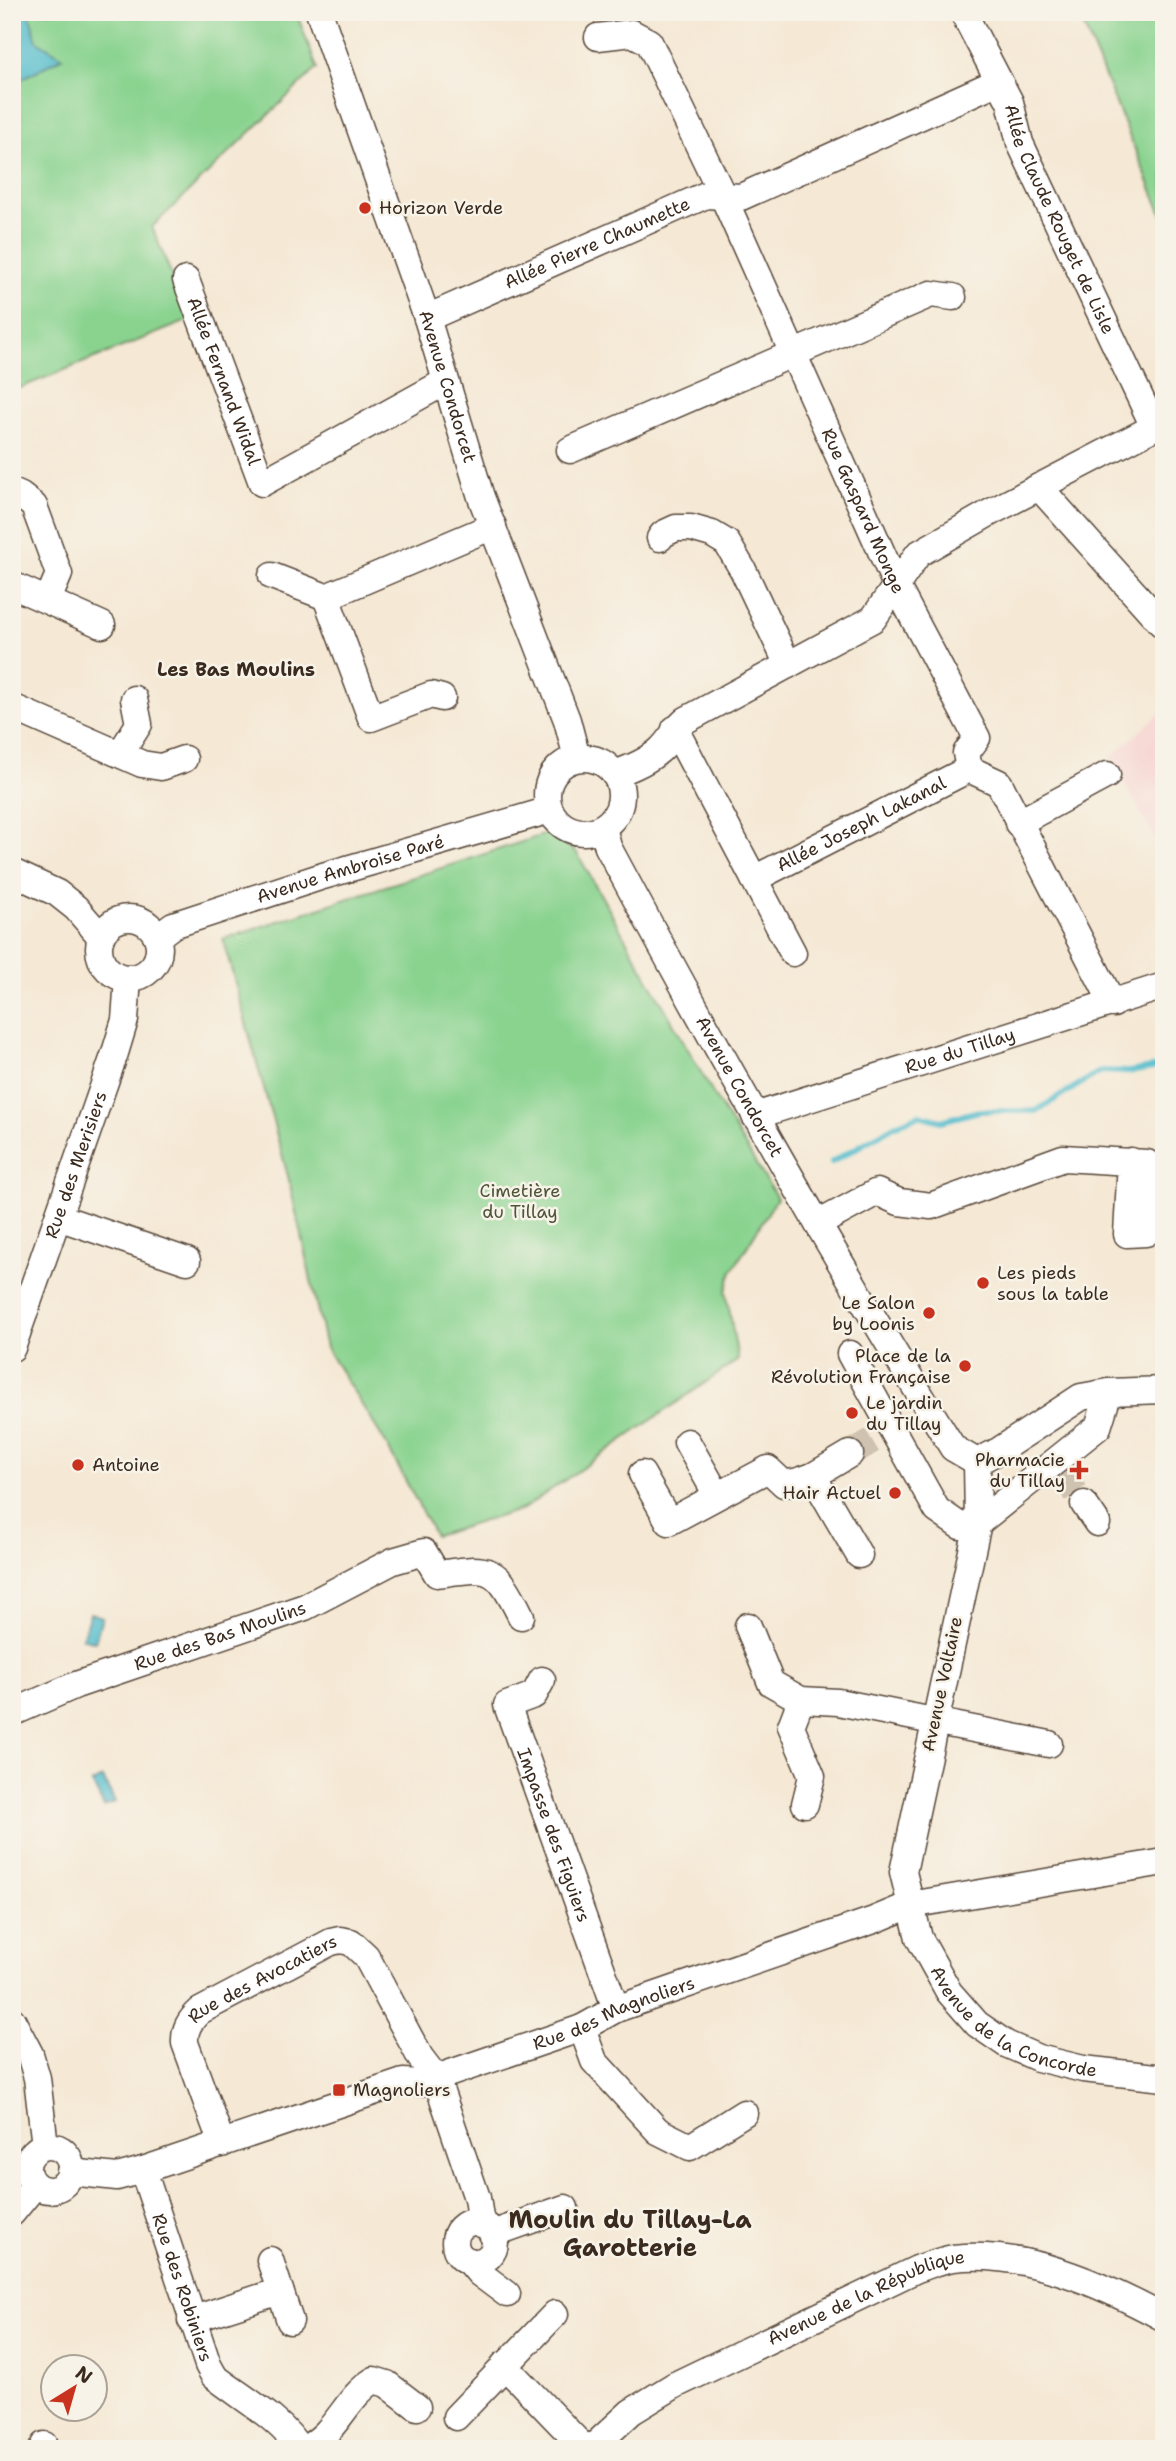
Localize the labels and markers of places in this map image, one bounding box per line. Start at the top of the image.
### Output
place label: Horizon Verde [379,196,503,220]
marker: Horizon Verde [357,200,373,216]
place label: Les pieds sous la table [997,1261,1109,1306]
marker: Les pieds sous la table [975,1275,991,1291]
place label: Le Salon by Loonis [832,1291,915,1336]
marker: Le Salon by Loonis [921,1305,937,1321]
place label: Place de la Révolution Française [771,1344,951,1389]
marker: Place de la Révolution Française [957,1358,973,1374]
place label: Le jardin du Tillay [866,1391,942,1436]
marker: Le jardin du Tillay [844,1405,860,1421]
place label: Pharmacie du Tillay [975,1448,1065,1493]
place label: Antoine [92,1453,160,1477]
marker: Antoine [70,1457,86,1473]
marker: Pharmacie du Tillay [1071,1462,1087,1478]
place label: Hair Actuel [783,1481,882,1505]
marker: Hair Actuel [887,1485,903,1501]
place label: Magnoliers [353,2078,451,2102]
marker: Magnoliers [331,2082,347,2098]

